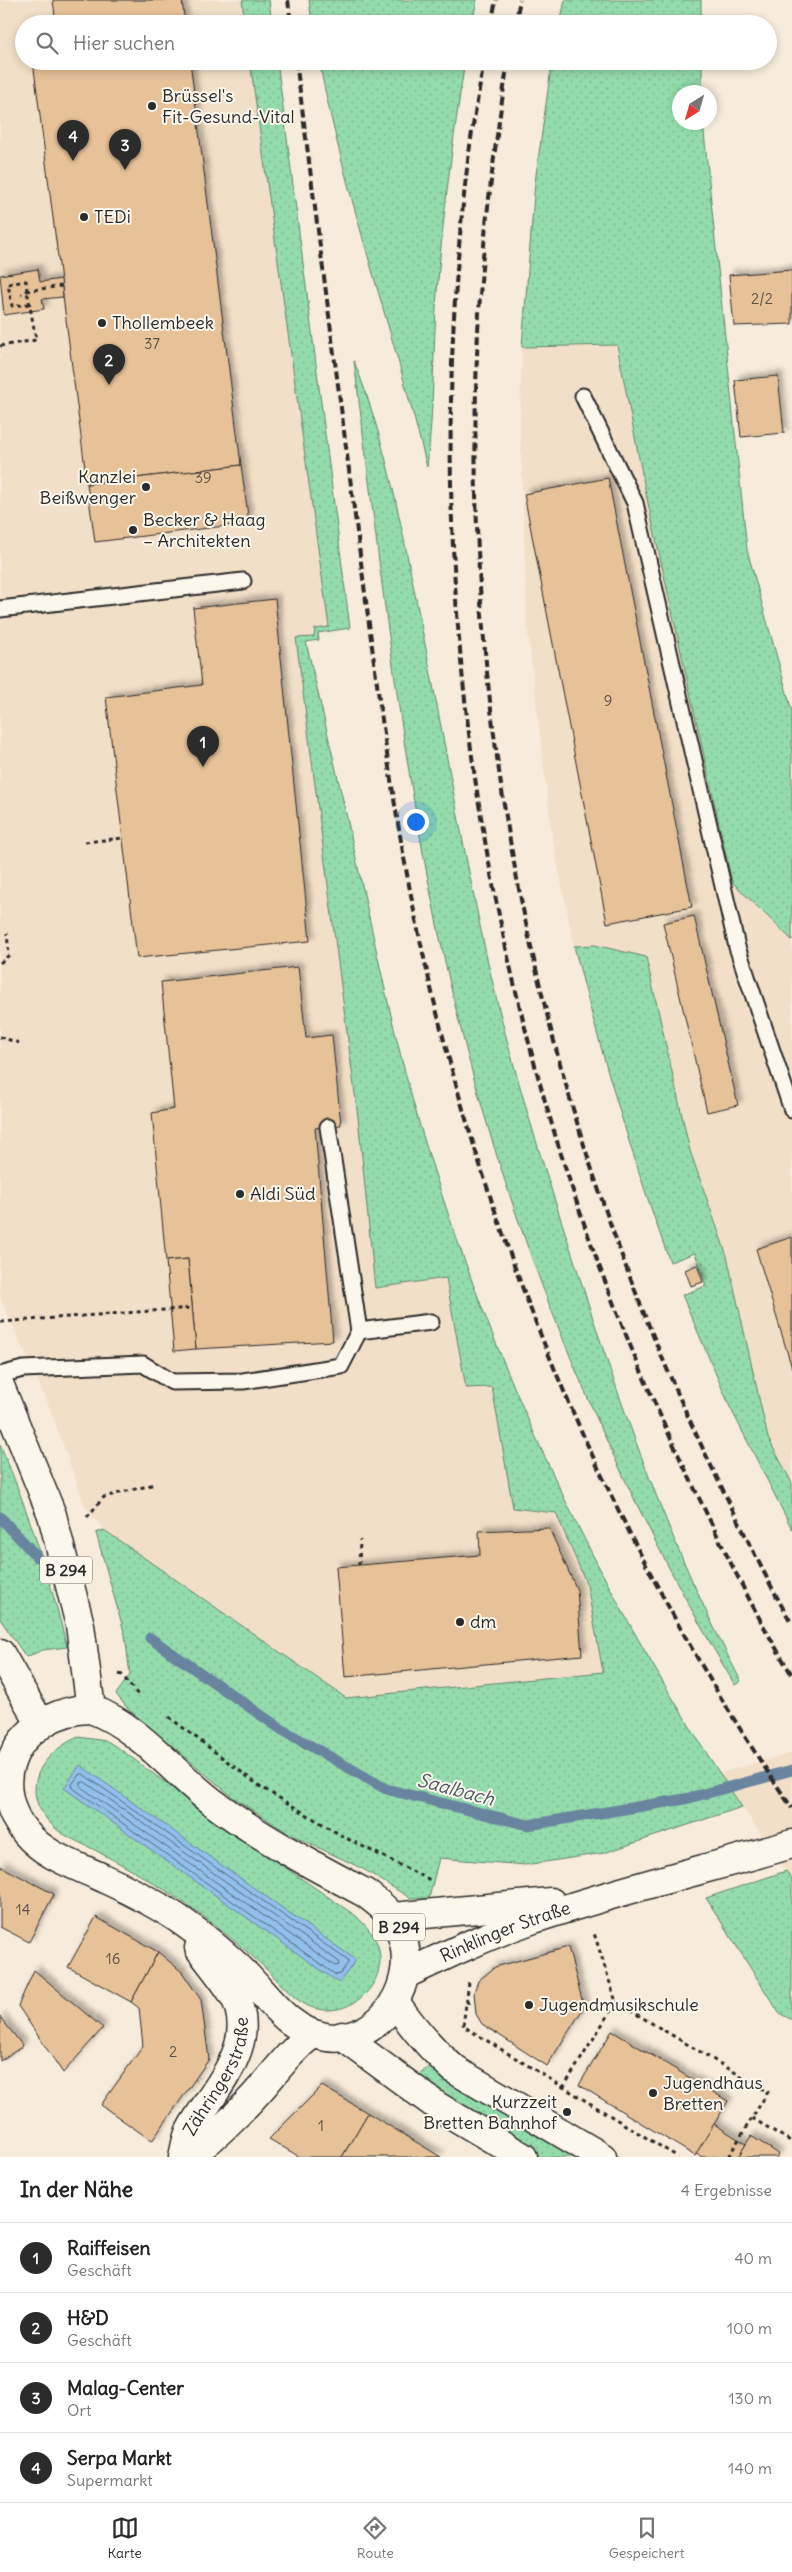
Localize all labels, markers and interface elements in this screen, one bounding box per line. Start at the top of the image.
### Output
search box [15,15,777,70]
icon: search [33,29,61,57]
text: Hier suchen [73,31,175,55]
place label: Brüssel's Fit-Gesund-Vital [162,84,295,128]
north arrow [672,85,717,130]
marker: Brüssel's Fit-Gesund-Vital [146,100,158,112]
pin: 4 [57,120,89,161]
pin: 3 [109,129,141,170]
place label: TEDi [94,205,131,228]
marker: TEDi [78,211,90,223]
house number: 2/2 [751,289,773,308]
place label: Thollembeek [112,311,214,334]
marker: Thollembeek [96,317,108,329]
house number: 37 [144,334,160,353]
pin: 2 [93,344,125,385]
place label: Kanzlei Beißwenger [40,465,137,509]
house number: 39 [194,468,212,487]
marker: Kanzlei Beißwenger [140,481,152,493]
place label: Becker & Haag – Architekten [143,508,265,552]
marker: Becker & Haag – Architekten [127,524,139,536]
house number: 9 [604,691,612,710]
pin: 1 [187,726,219,767]
your location [403,809,429,835]
place label: Aldi Süd [250,1182,316,1205]
marker: Aldi Süd [234,1188,246,1200]
road number: B 294 [40,1556,92,1584]
place label: dm [470,1610,497,1633]
marker: dm [454,1616,466,1628]
water label: Saalbach [415,1767,498,1811]
street label: Rinklinger Straße [436,1896,573,1967]
house number: 14 [16,1900,31,1919]
road number: B 294 [373,1914,425,1940]
house number: 16 [106,1949,120,1968]
place label: Jugendmusikschule [539,1993,699,2016]
marker: Jugendmusikschule [523,1999,535,2011]
street label: Zähringerstraße [178,2017,253,2139]
house number: 2 [169,2042,177,2061]
place label: Jugendhaus Bretten [663,2071,763,2115]
marker: Jugendhaus Bretten [647,2087,659,2099]
place label: Kurzzeit Bretten Bahnhof [423,2090,558,2134]
marker: Kurzzeit Bretten Bahnhof [561,2106,573,2118]
house number: 1 [318,2116,324,2135]
text: In der Nähe [20,2176,133,2203]
text: 4 Ergebnisse [681,2180,772,2200]
text: Raiffeisen [67,2236,150,2260]
text: 1 [33,2248,39,2268]
text: 40 m [734,2248,772,2268]
text: Geschäft [67,2260,132,2280]
text: H&D [67,2306,109,2330]
text: 2 [32,2318,40,2338]
text: 100 m [727,2318,772,2338]
text: Geschäft [67,2330,132,2350]
text: Malag-Center [67,2376,184,2400]
text: 3 [31,2388,41,2408]
text: 130 m [728,2388,772,2408]
text: Ort [67,2400,91,2420]
text: Serpa Markt [67,2446,172,2470]
text: 4 [31,2458,41,2478]
text: 140 m [728,2458,772,2478]
text: Supermarkt [67,2470,153,2490]
tab: Karte [107,2514,142,2562]
tab: Route [357,2514,394,2562]
tab: Gespeichert [609,2514,685,2562]

